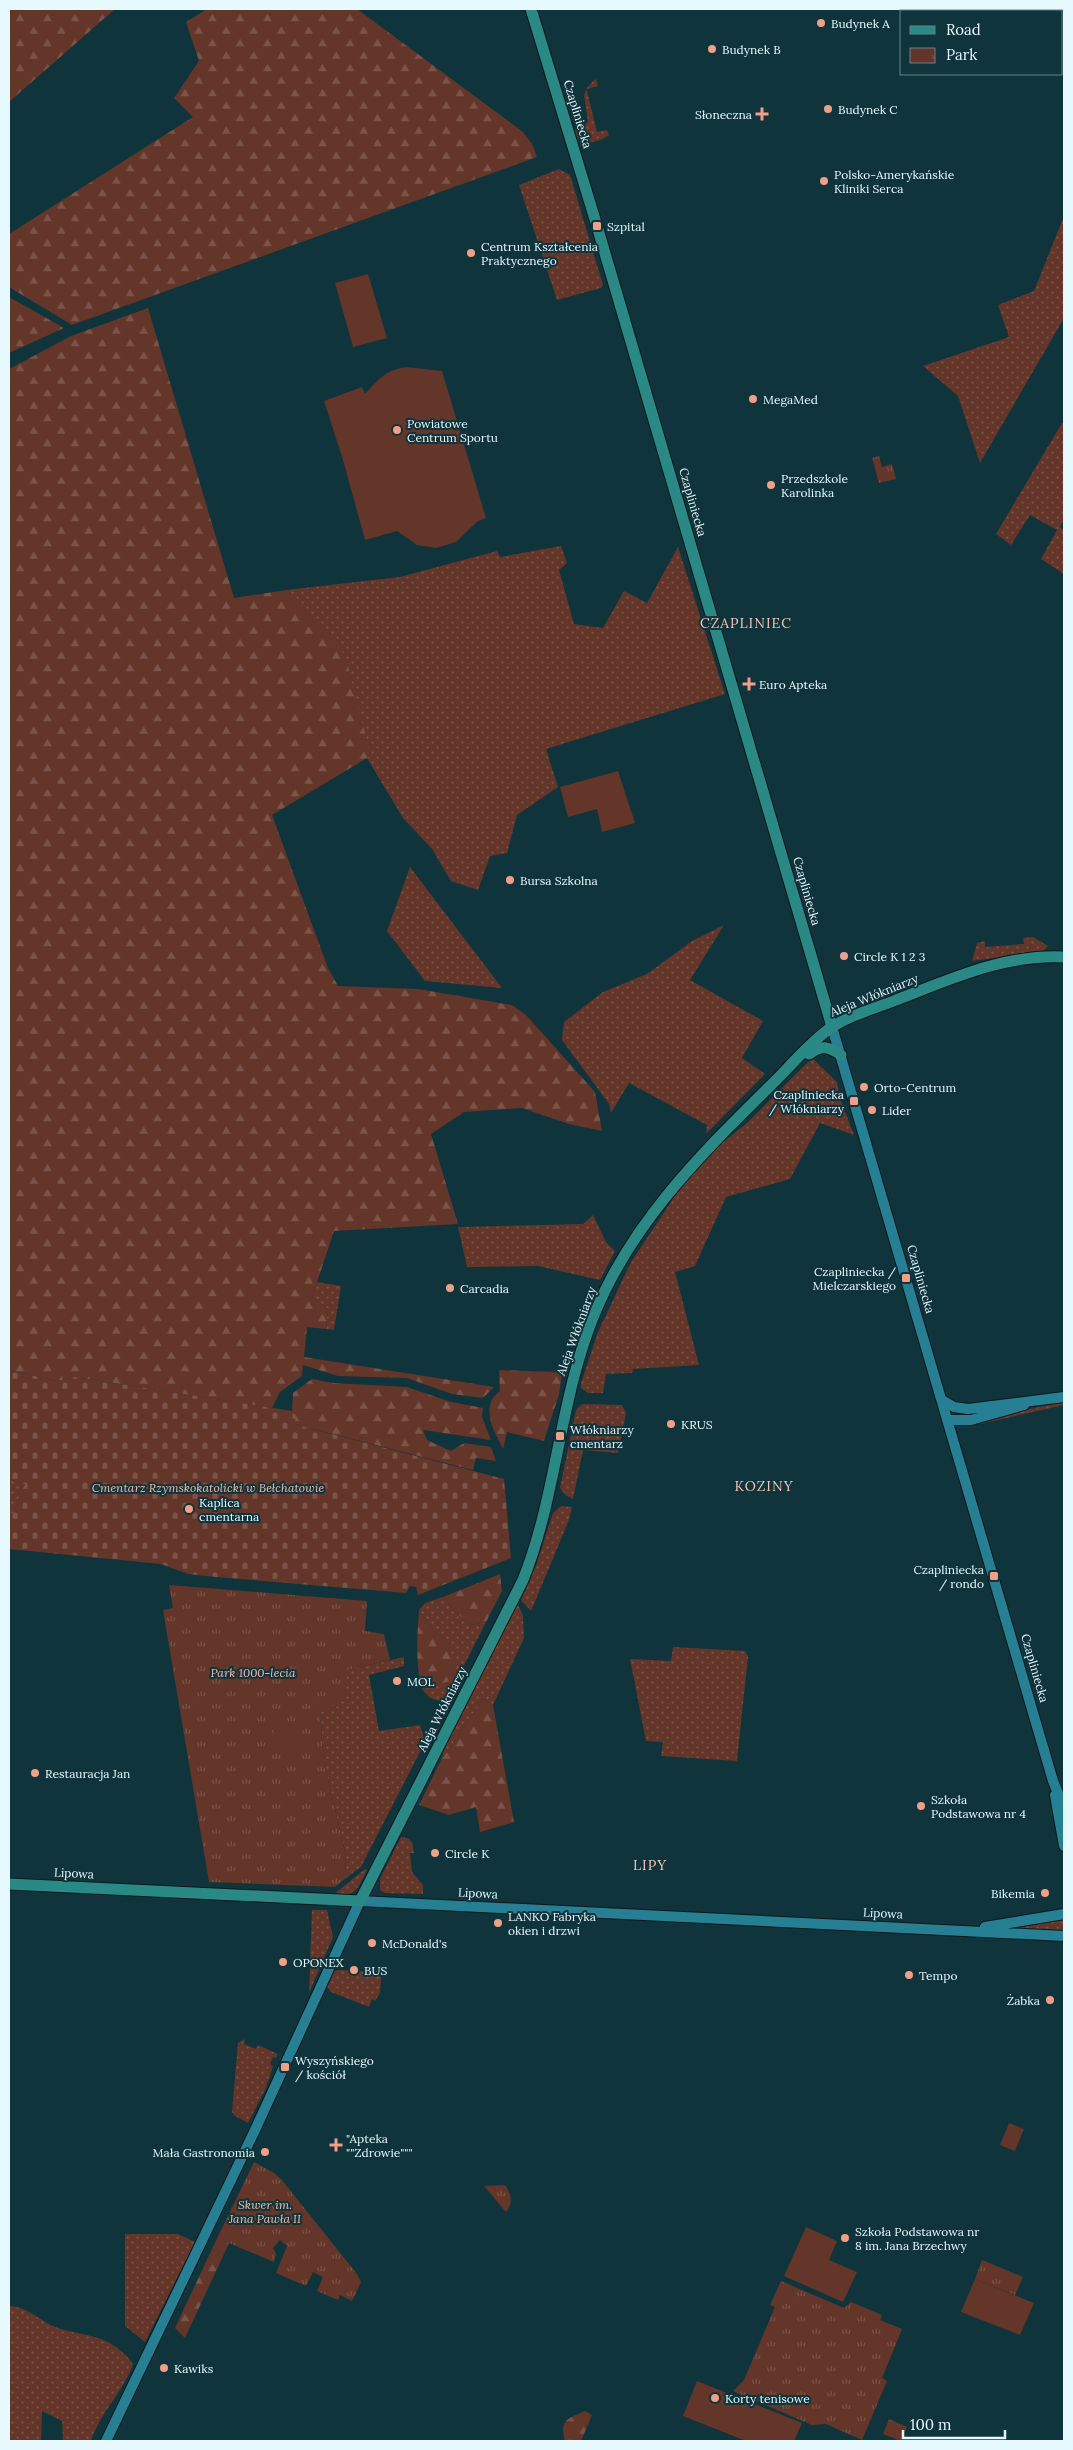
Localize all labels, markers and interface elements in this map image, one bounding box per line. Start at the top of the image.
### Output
legend [900,10,1063,75]
place label: Budynek A [831,16,890,31]
marker: Budynek A [815,17,827,29]
text: Road [946,20,981,39]
place label: Budynek B [722,42,781,57]
marker: Budynek B [706,43,718,55]
text: Park [946,45,977,64]
street label: Czapliniecka [561,78,595,150]
place label: Budynek C [838,102,898,117]
marker: Budynek C [822,103,834,115]
place label: Słoneczna [695,107,752,122]
marker: Słoneczna [756,108,768,120]
place label: Polsko-Amerykańskie Kliniki Serca [834,167,955,196]
marker: Polsko-Amerykańskie Kliniki Serca [818,175,830,187]
place label: Szpital [607,219,645,234]
marker: Szpital [591,220,603,232]
place label: Centrum Kształcenia Praktycznego [481,239,598,268]
marker: Centrum Kształcenia Praktycznego [465,247,477,259]
place label: MegaMed [763,392,818,407]
marker: MegaMed [747,393,759,405]
place label: Powiatowe Centrum Sportu [407,416,498,445]
marker: Powiatowe Centrum Sportu [391,424,403,436]
street label: Czapliniecka [676,466,710,538]
place label: Przedszkole Karolinka [781,471,848,500]
marker: Przedszkole Karolinka [765,479,777,491]
district label: CZAPLINIEC [700,614,792,632]
place label: Euro Apteka [759,677,827,692]
marker: Euro Apteka [743,678,755,690]
street label: Czapliniecka [790,855,824,927]
place label: Bursa Szkolna [520,873,598,888]
marker: Bursa Szkolna [504,874,516,886]
place label: Circle K 1 2 3 [854,949,926,964]
marker: Circle K 1 2 3 [838,950,850,962]
street label: Aleja Włókniarzy [827,970,921,1020]
place label: Orto-Centrum [874,1080,956,1095]
marker: Orto-Centrum [858,1081,870,1093]
place label: Czapliniecka / Włókniarzy [769,1087,845,1117]
marker: Czapliniecka / Włókniarzy [848,1095,860,1107]
place label: Lider [882,1103,912,1118]
marker: Lider [866,1104,878,1116]
street label: Czapliniecka [904,1243,938,1315]
place label: Czapliniecka / Mielczarskiego [813,1264,897,1293]
marker: Czapliniecka / Mielczarskiego [900,1272,912,1284]
place label: Carcadia [460,1281,509,1296]
marker: Carcadia [444,1282,456,1294]
street label: Aleja Włókniarzy [553,1284,599,1378]
place label: KRUS [681,1417,713,1432]
marker: KRUS [665,1418,677,1430]
place label: Włókniarzy cmentarz [570,1422,634,1451]
marker: Włókniarzy cmentarz [554,1430,566,1442]
district label: KOZINY [734,1477,794,1495]
park label: Cmentarz Rzymskokatolicki w Bełchatowie [92,1480,325,1495]
place label: Kaplica cmentarna [199,1495,259,1524]
marker: Kaplica cmentarna [183,1503,195,1515]
place label: Czapliniecka / rondo [913,1562,984,1592]
marker: Czapliniecka / rondo [988,1570,1000,1582]
street label: Czapliniecka [1018,1632,1052,1704]
street label: Aleja Włókniarzy [414,1663,470,1755]
park label: Park 1000-lecia [210,1665,296,1680]
place label: MOL [407,1674,434,1689]
marker: MOL [391,1675,403,1687]
place label: Restauracja Jan [45,1766,130,1781]
marker: Restauracja Jan [29,1767,41,1779]
place label: Szkoła Podstawowa nr 4 [931,1792,1026,1821]
marker: Szkoła Podstawowa nr 4 [915,1800,927,1812]
place label: Circle K [445,1846,490,1861]
marker: Circle K [429,1847,441,1859]
district label: LIPY [633,1856,667,1874]
street label: Lipowa [54,1864,94,1882]
street label: Lipowa [458,1884,498,1902]
place label: Bikemia [991,1886,1035,1901]
marker: Bikemia [1039,1887,1051,1899]
street label: Lipowa [863,1904,903,1922]
place label: LANKO Fabryka okien i drzwi [508,1909,596,1938]
marker: LANKO Fabryka okien i drzwi [492,1917,504,1929]
place label: McDonald's [382,1936,447,1951]
marker: McDonald's [366,1937,378,1949]
place label: OPONEX [293,1955,344,1970]
marker: OPONEX [277,1956,289,1968]
place label: BUS [364,1963,387,1978]
marker: BUS [348,1964,360,1976]
place label: Tempo [919,1968,958,1983]
marker: Tempo [903,1969,915,1981]
place label: Żabka [1007,1993,1040,2008]
marker: Żabka [1044,1994,1056,2006]
place label: Wyszyńskiego / kościół [295,2053,374,2083]
marker: Wyszyńskiego / kościół [279,2061,291,2073]
place label: "Apteka ""Zdrowie""" [346,2131,413,2160]
marker: "Apteka ""Zdrowie""" [330,2139,342,2151]
place label: Mała Gastronomia [153,2145,255,2160]
marker: Mała Gastronomia [259,2146,271,2158]
park label: Skwer im. Jana Pawła II [228,2197,301,2226]
place label: Szkoła Podstawowa nr 8 im. Jana Brzechwy [855,2224,980,2253]
marker: Szkoła Podstawowa nr 8 im. Jana Brzechwy [839,2232,851,2244]
place label: Kawiks [174,2361,214,2376]
marker: Kawiks [158,2362,170,2374]
place label: Korty tenisowe [725,2391,810,2406]
marker: Korty tenisowe [709,2392,721,2404]
scale bar [903,2408,1006,2440]
text: 100 m [910,2415,951,2434]

